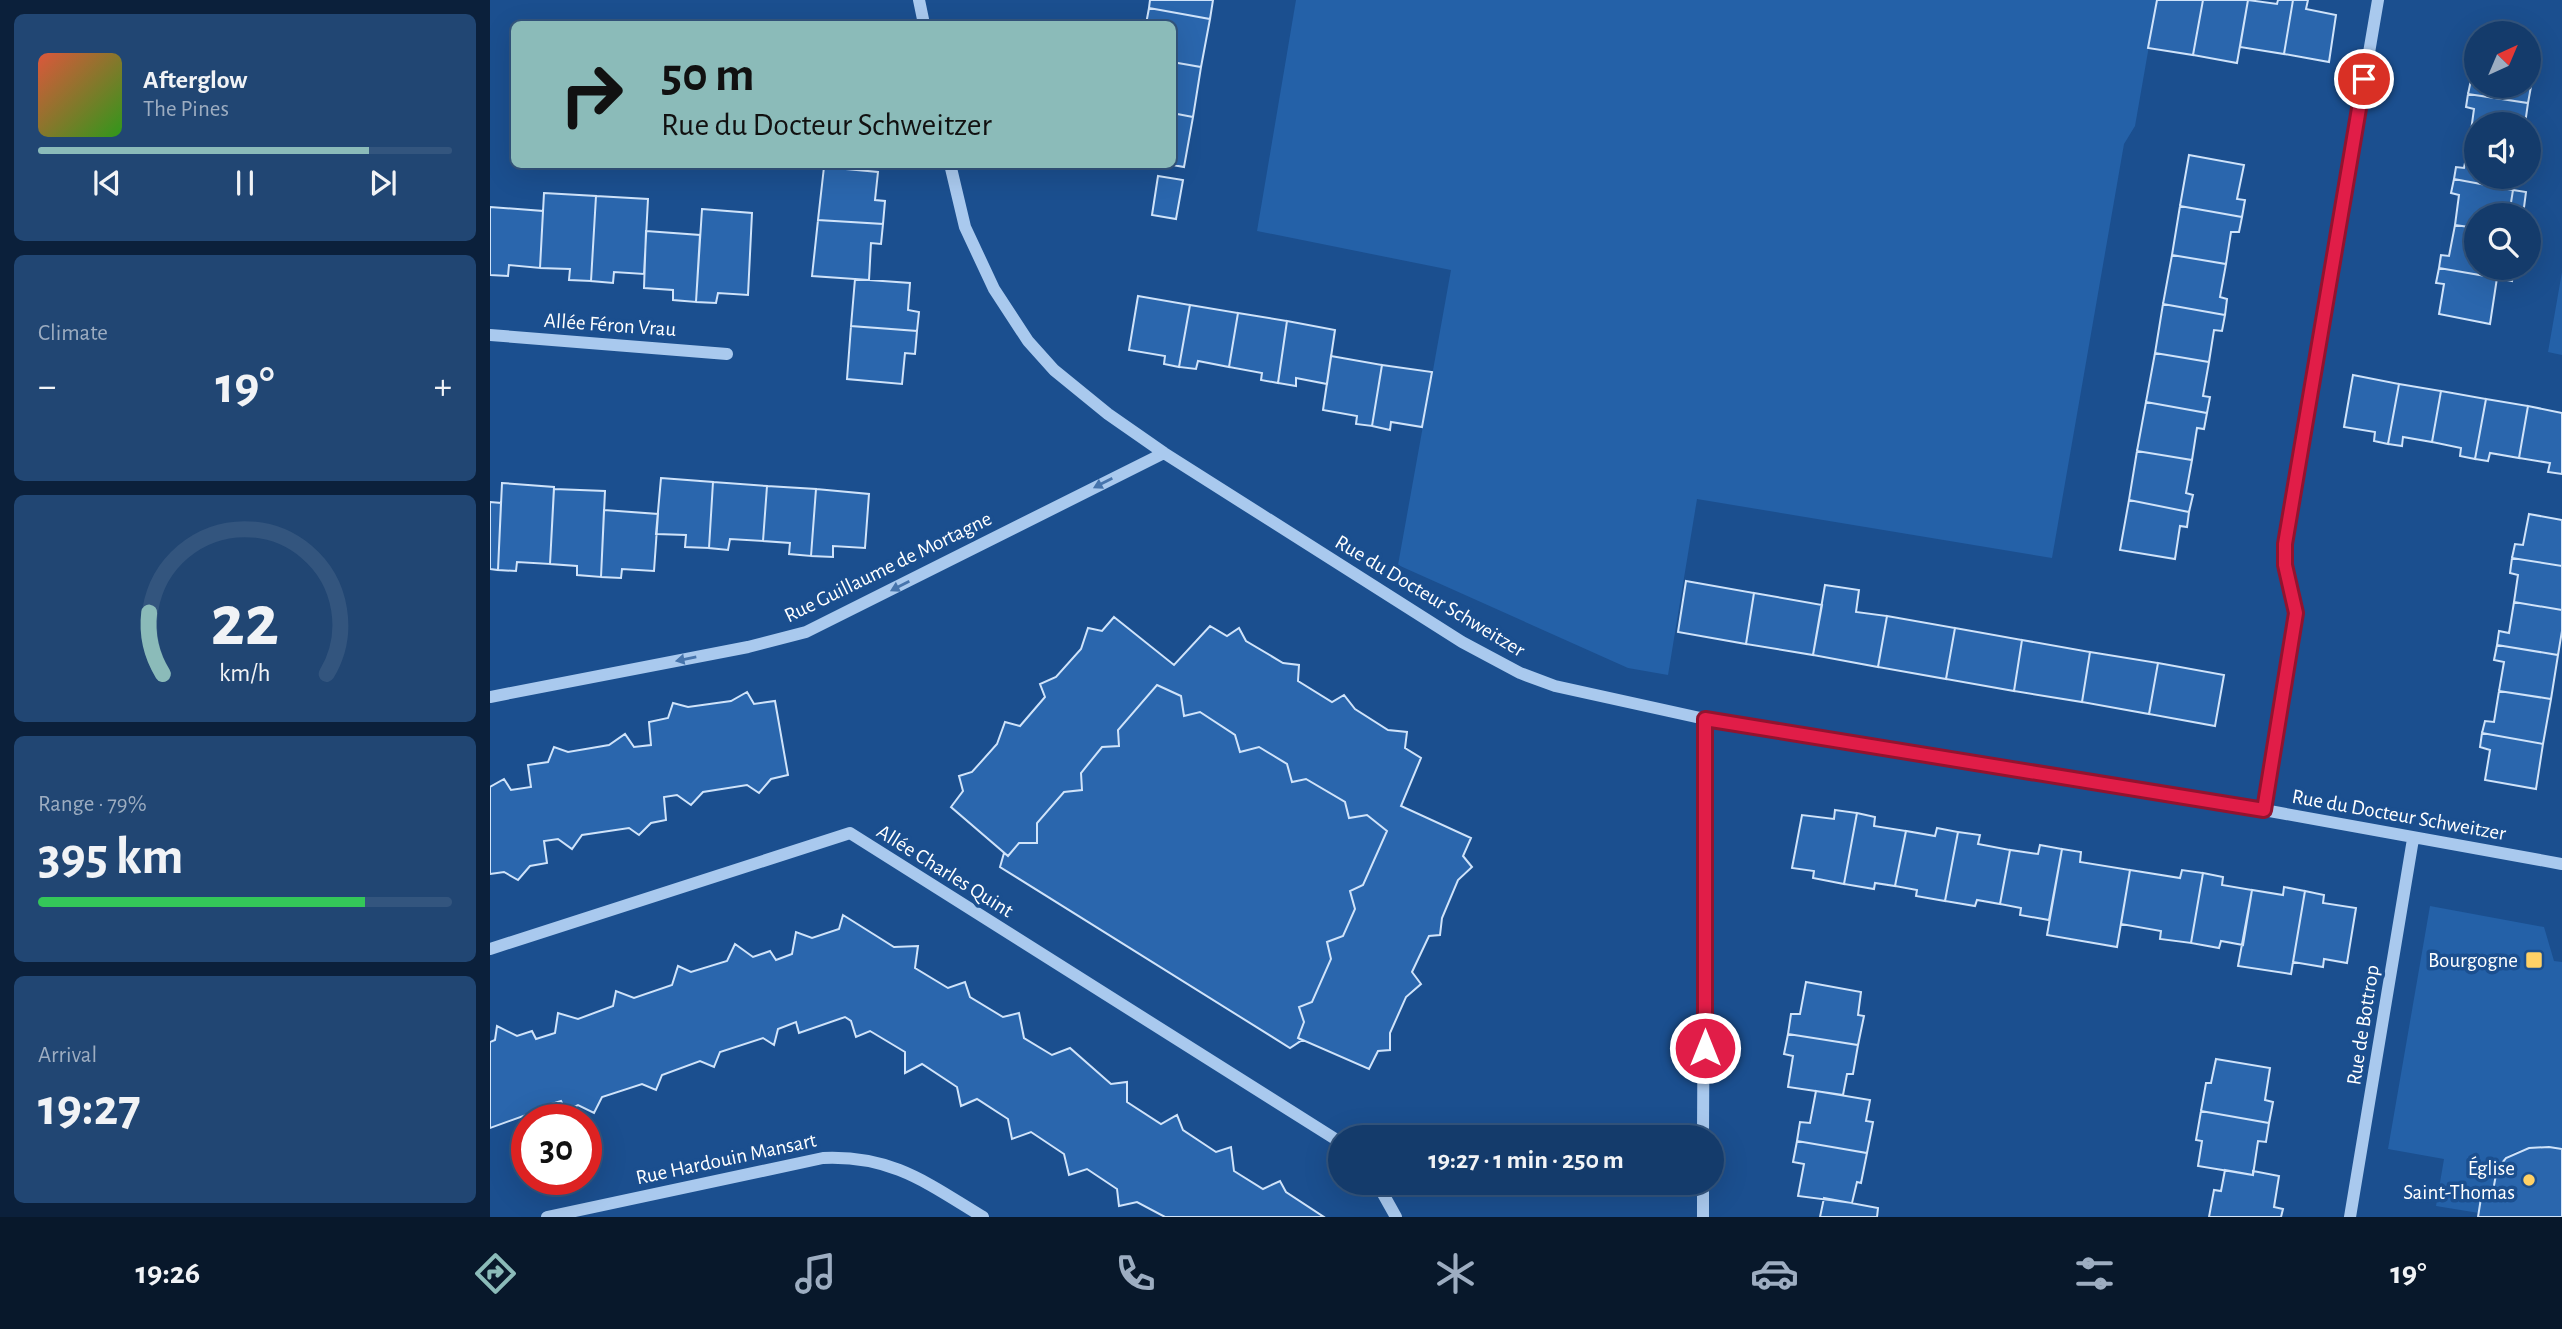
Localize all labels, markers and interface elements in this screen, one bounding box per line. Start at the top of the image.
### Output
north arrow [2464,21,2541,98]
map controls [2464,21,2541,280]
icon: right [546,49,637,140]
pin [2334,49,2394,109]
text: 50 m [661,51,755,100]
icon: arrive [2345,60,2383,98]
text: Afterglow [143,67,247,93]
text: The Pines [143,98,229,121]
text: Rue du Docteur Schweitzer [661,109,992,141]
button: sound [2464,112,2541,189]
icon: previous [88,164,126,202]
icon: pause [226,164,264,202]
icon: next [364,164,402,202]
button: search [2464,203,2541,280]
street label: Allée Féron Vrau [543,310,677,340]
text: Climate [38,322,108,345]
text: 19° [215,360,275,412]
text: − [38,368,56,406]
text: + [434,368,452,406]
one-way arrow [1092,476,1112,488]
street label: Rue Guillaume de Mortagne [781,508,995,626]
street label: Rue du Docteur Schweitzer [1332,531,1529,661]
one-way arrow [890,580,910,591]
text: 22 [211,587,279,660]
one-way arrow [675,654,697,665]
text: km/h [219,661,271,686]
street label: Rue du Docteur Schweitzer [2290,786,2508,844]
text: Range · 79% [38,793,147,816]
street label: Allée Charles Quint [873,821,1017,921]
text: 395 km [38,831,184,883]
place label: Bourgogne [2428,950,2518,971]
marker: Bourgogne [2524,950,2544,970]
street label: Rue de Bottrop [2343,963,2383,1087]
position arrow [1668,1011,1742,1085]
text: Arrival [38,1044,97,1067]
text: 19:27 [38,1082,141,1134]
speed limit sign: 30 [511,1104,602,1195]
street label: Rue Hardouin Mansart [634,1130,818,1188]
text: 19:27 · 1 min · 250 m [1428,1147,1624,1173]
place label: Église Saint-Thomas [2403,1156,2515,1203]
marker: Église Saint-Thomas [2521,1172,2537,1188]
icon: directions [471,1249,520,1298]
icon: music [791,1249,840,1298]
icon: phone [1111,1249,1160,1298]
icon: climate [1431,1249,1480,1298]
icon: car [1750,1249,1799,1298]
icon: filters [2070,1249,2119,1298]
text: 19:26 [135,1257,200,1289]
text: 19° [2390,1257,2427,1289]

